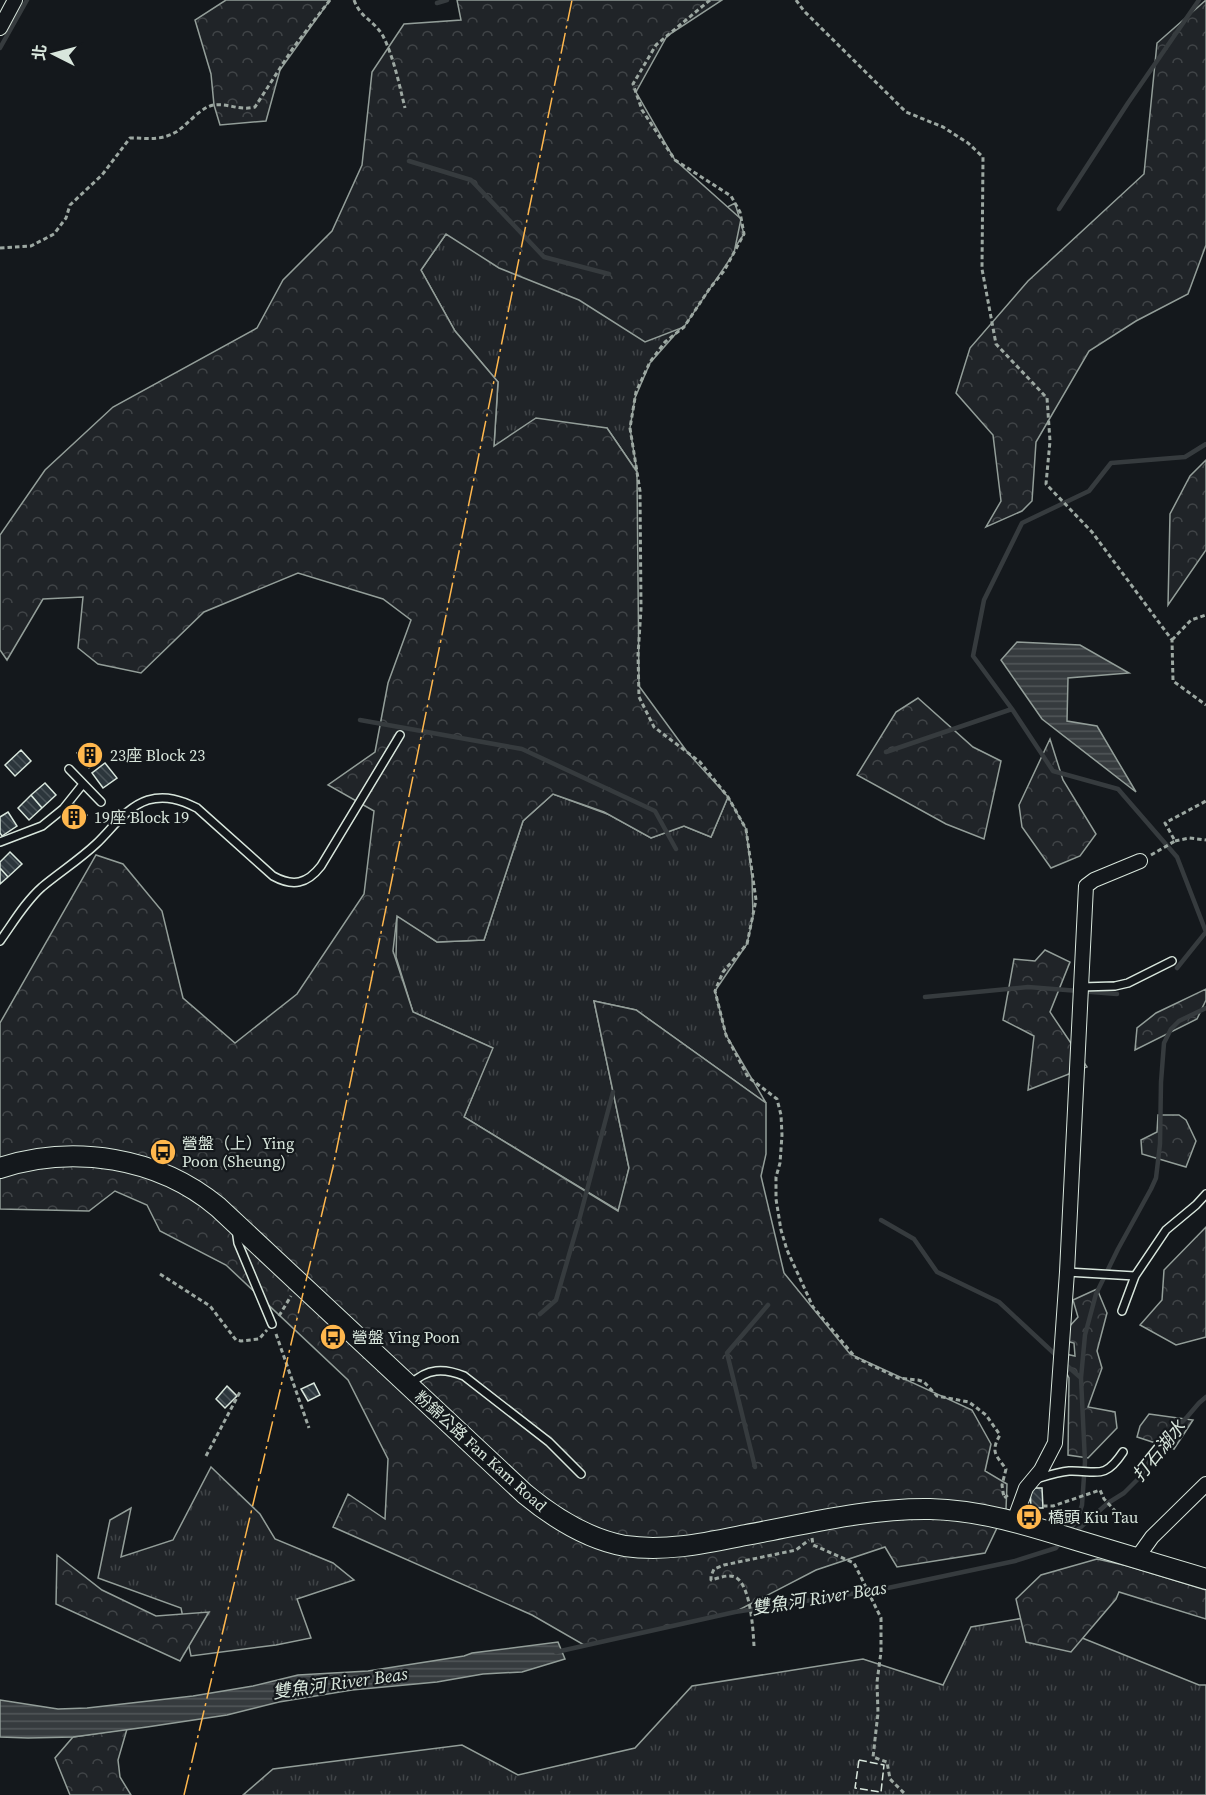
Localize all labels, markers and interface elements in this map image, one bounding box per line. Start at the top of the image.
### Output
north arrow [24,24,84,84]
text: 北 [27,43,51,62]
building icon: 23座 Block 23 [75,740,105,770]
place label: 23座 Block 23 [110,744,205,766]
building icon: 19座 Block 19 [59,802,89,832]
place label: 19座 Block 19 [94,806,189,828]
place label: 營盤（上）Ying Poon (Sheung) [182,1132,294,1172]
bus stop icon: 營盤（上）Ying Poon (Sheung) [148,1137,178,1167]
bus stop icon: 營盤 Ying Poon [318,1322,348,1352]
place label: 營盤 Ying Poon [352,1326,460,1348]
street label: 粉錦公路 Fan Kam Road [410,1386,552,1516]
water label: 打石湖水 [1126,1414,1192,1487]
bus stop icon: 橋頭 Kiu Tau [1014,1502,1044,1532]
place label: 橋頭 Kiu Tau [1048,1506,1138,1528]
water label: 雙魚河 River Beas [750,1574,889,1621]
water label: 雙魚河 River Beas [271,1661,410,1704]

